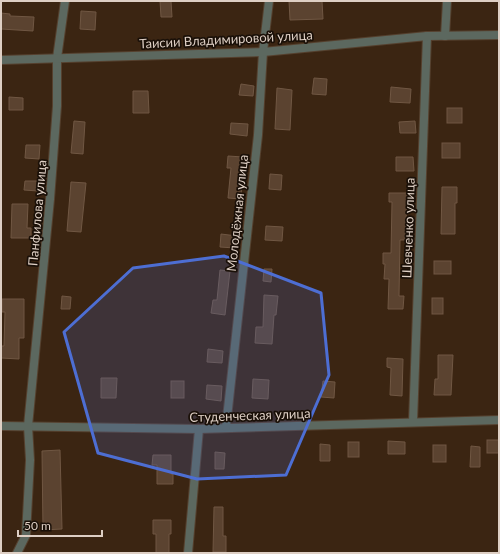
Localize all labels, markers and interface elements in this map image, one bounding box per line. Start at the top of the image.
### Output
street label: Таисии Владимировой улица [139,26,313,52]
street label: Молодёжная улица [223,154,251,272]
street label: Панфилова улица [24,159,50,267]
street label: Шевченко улица [398,177,418,279]
street label: Студенческая улица [189,405,311,425]
scale bar [18,512,102,538]
text: 50 m [24,518,51,533]

